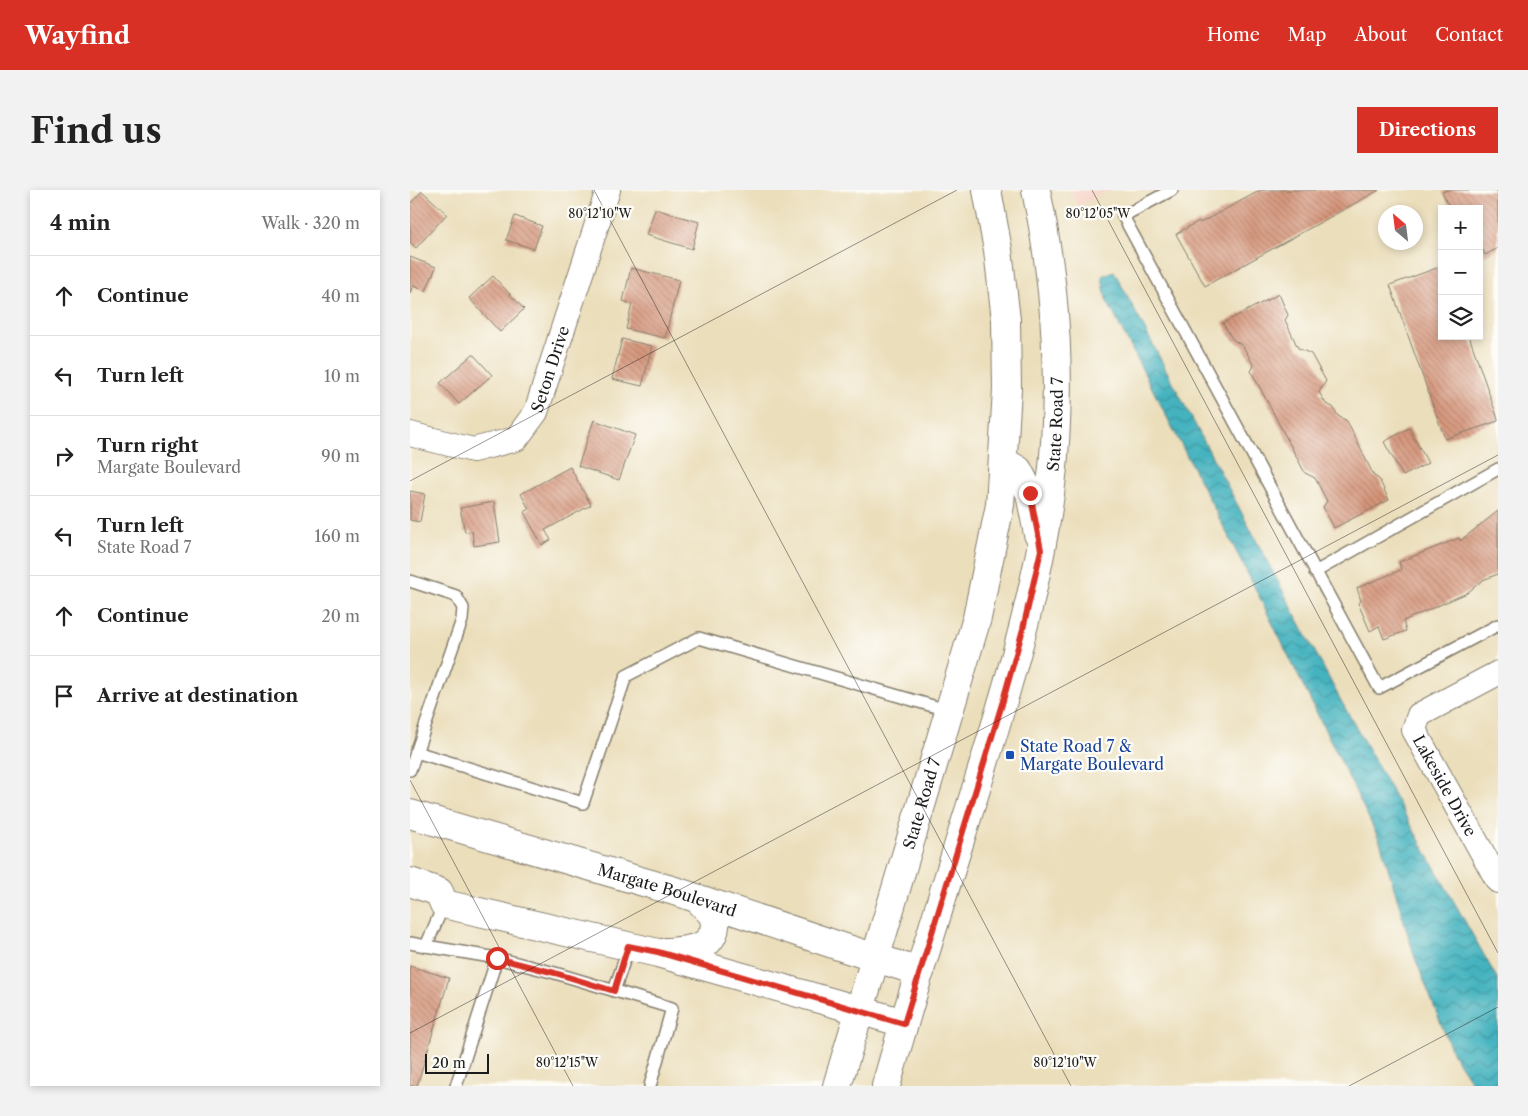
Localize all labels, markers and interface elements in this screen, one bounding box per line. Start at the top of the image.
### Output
text: Wayfind [25,21,130,50]
text: Home [1207,24,1260,46]
text: Map [1288,24,1326,46]
text: About [1354,24,1407,46]
text: Contact [1435,24,1503,46]
button: Directions [1357,107,1498,153]
text: Find us [30,109,162,152]
north arrow [1378,205,1423,250]
map controls [1438,205,1483,340]
button: + [1438,205,1483,250]
text: 80°12'10"W [568,206,633,221]
text: 80°12'05"W [1066,206,1131,221]
text: 4 min [50,210,111,235]
text: Walk · 320 m [261,213,360,233]
button: − [1438,250,1483,295]
icon: ahead [50,282,78,310]
text: Continue [97,284,189,307]
text: 40 m [321,286,360,306]
button: layers [1438,295,1483,340]
street label: Seton Drive [527,323,573,415]
icon: left [50,362,78,390]
text: Turn left [97,364,184,387]
text: 10 m [324,366,360,386]
street label: State Road 7 [1043,377,1067,472]
text: Turn right [97,434,198,457]
icon: right [50,442,78,470]
text: 90 m [321,446,360,466]
text: Margate Boulevard [97,457,241,477]
route end [1019,482,1042,505]
text: Turn left [97,514,184,537]
icon: left [50,522,78,550]
text: 160 m [315,526,360,546]
text: State Road 7 [97,537,191,557]
icon: ahead [50,602,78,630]
text: Continue [97,604,189,627]
text: 20 m [321,606,360,626]
icon: arrive [50,682,78,710]
text: Arrive at destination [97,684,298,707]
street label: Lakeside Drive [1409,731,1481,840]
place label: State Road 7 & Margate Boulevard [1020,736,1164,774]
marker: State Road 7 & Margate Boulevard [1004,749,1016,761]
street label: State Road 7 [898,755,945,851]
street label: Margate Boulevard [595,859,739,921]
route start [486,947,509,970]
scale bar [425,1051,489,1074]
text: 20 m [432,1054,466,1072]
text: 80°12'15"W [536,1055,599,1070]
text: 80°12'10"W [1033,1055,1098,1070]

